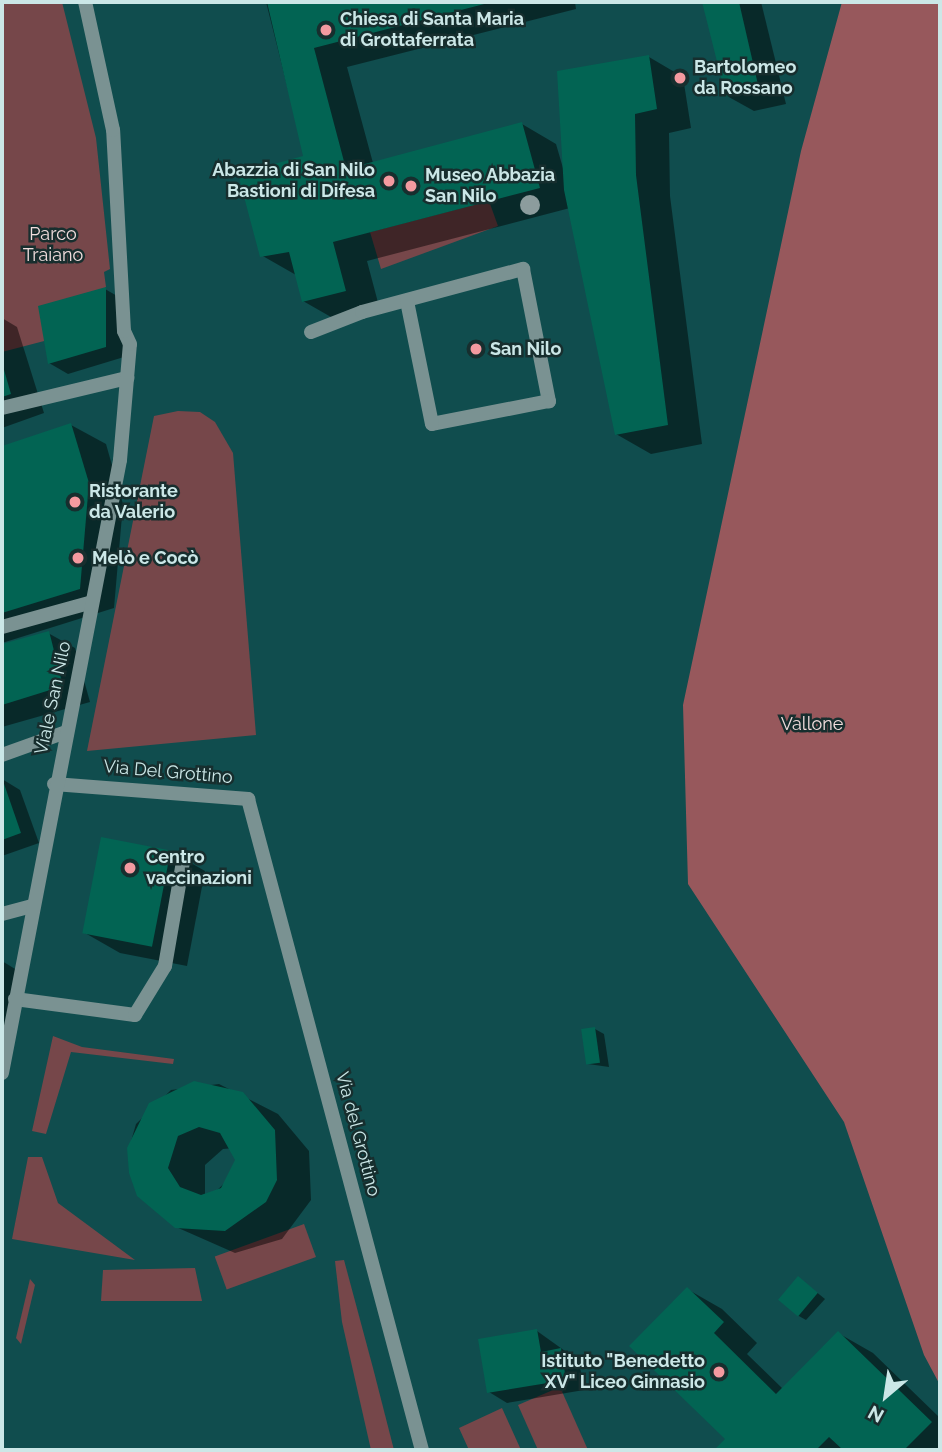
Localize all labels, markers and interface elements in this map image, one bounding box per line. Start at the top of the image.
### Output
place label: Chiesa di Santa Maria di Grottaferrata [340,9,524,52]
marker: Chiesa di Santa Maria di Grottaferrata [318,22,334,38]
place label: Bartolomeo da Rossano [694,57,796,100]
marker: Bartolomeo da Rossano [672,70,688,86]
place label: Abazzia di San Nilo Bastioni di Difesa [212,160,375,202]
place label: Museo Abbazia San Nilo [425,165,556,208]
marker: Abazzia di San Nilo Bastioni di Difesa [381,173,397,189]
marker: Museo Abbazia San Nilo [403,178,419,194]
park label: Parco Traiano [23,224,83,266]
place label: San Nilo [490,338,561,360]
marker: San Nilo [468,341,484,357]
place label: Ristorante da Valerio [89,481,178,524]
marker: Ristorante da Valerio [67,494,83,510]
place label: Melò e Cocò [92,547,198,569]
marker: Melò e Cocò [70,550,86,566]
street label: Viale San Nilo [30,639,76,757]
park label: Vallone [781,713,843,735]
street label: Via Del Grottino [102,756,234,788]
place label: Centro vaccinazioni [146,847,252,890]
marker: Centro vaccinazioni [120,858,140,878]
street label: Via del Grottino [331,1069,385,1199]
place label: Istituto "Benedetto XV" Liceo Ginnasio [541,1351,705,1394]
north arrow [851,1361,921,1431]
marker: Istituto "Benedetto XV" Liceo Ginnasio [711,1364,727,1380]
text: N [864,1401,887,1428]

